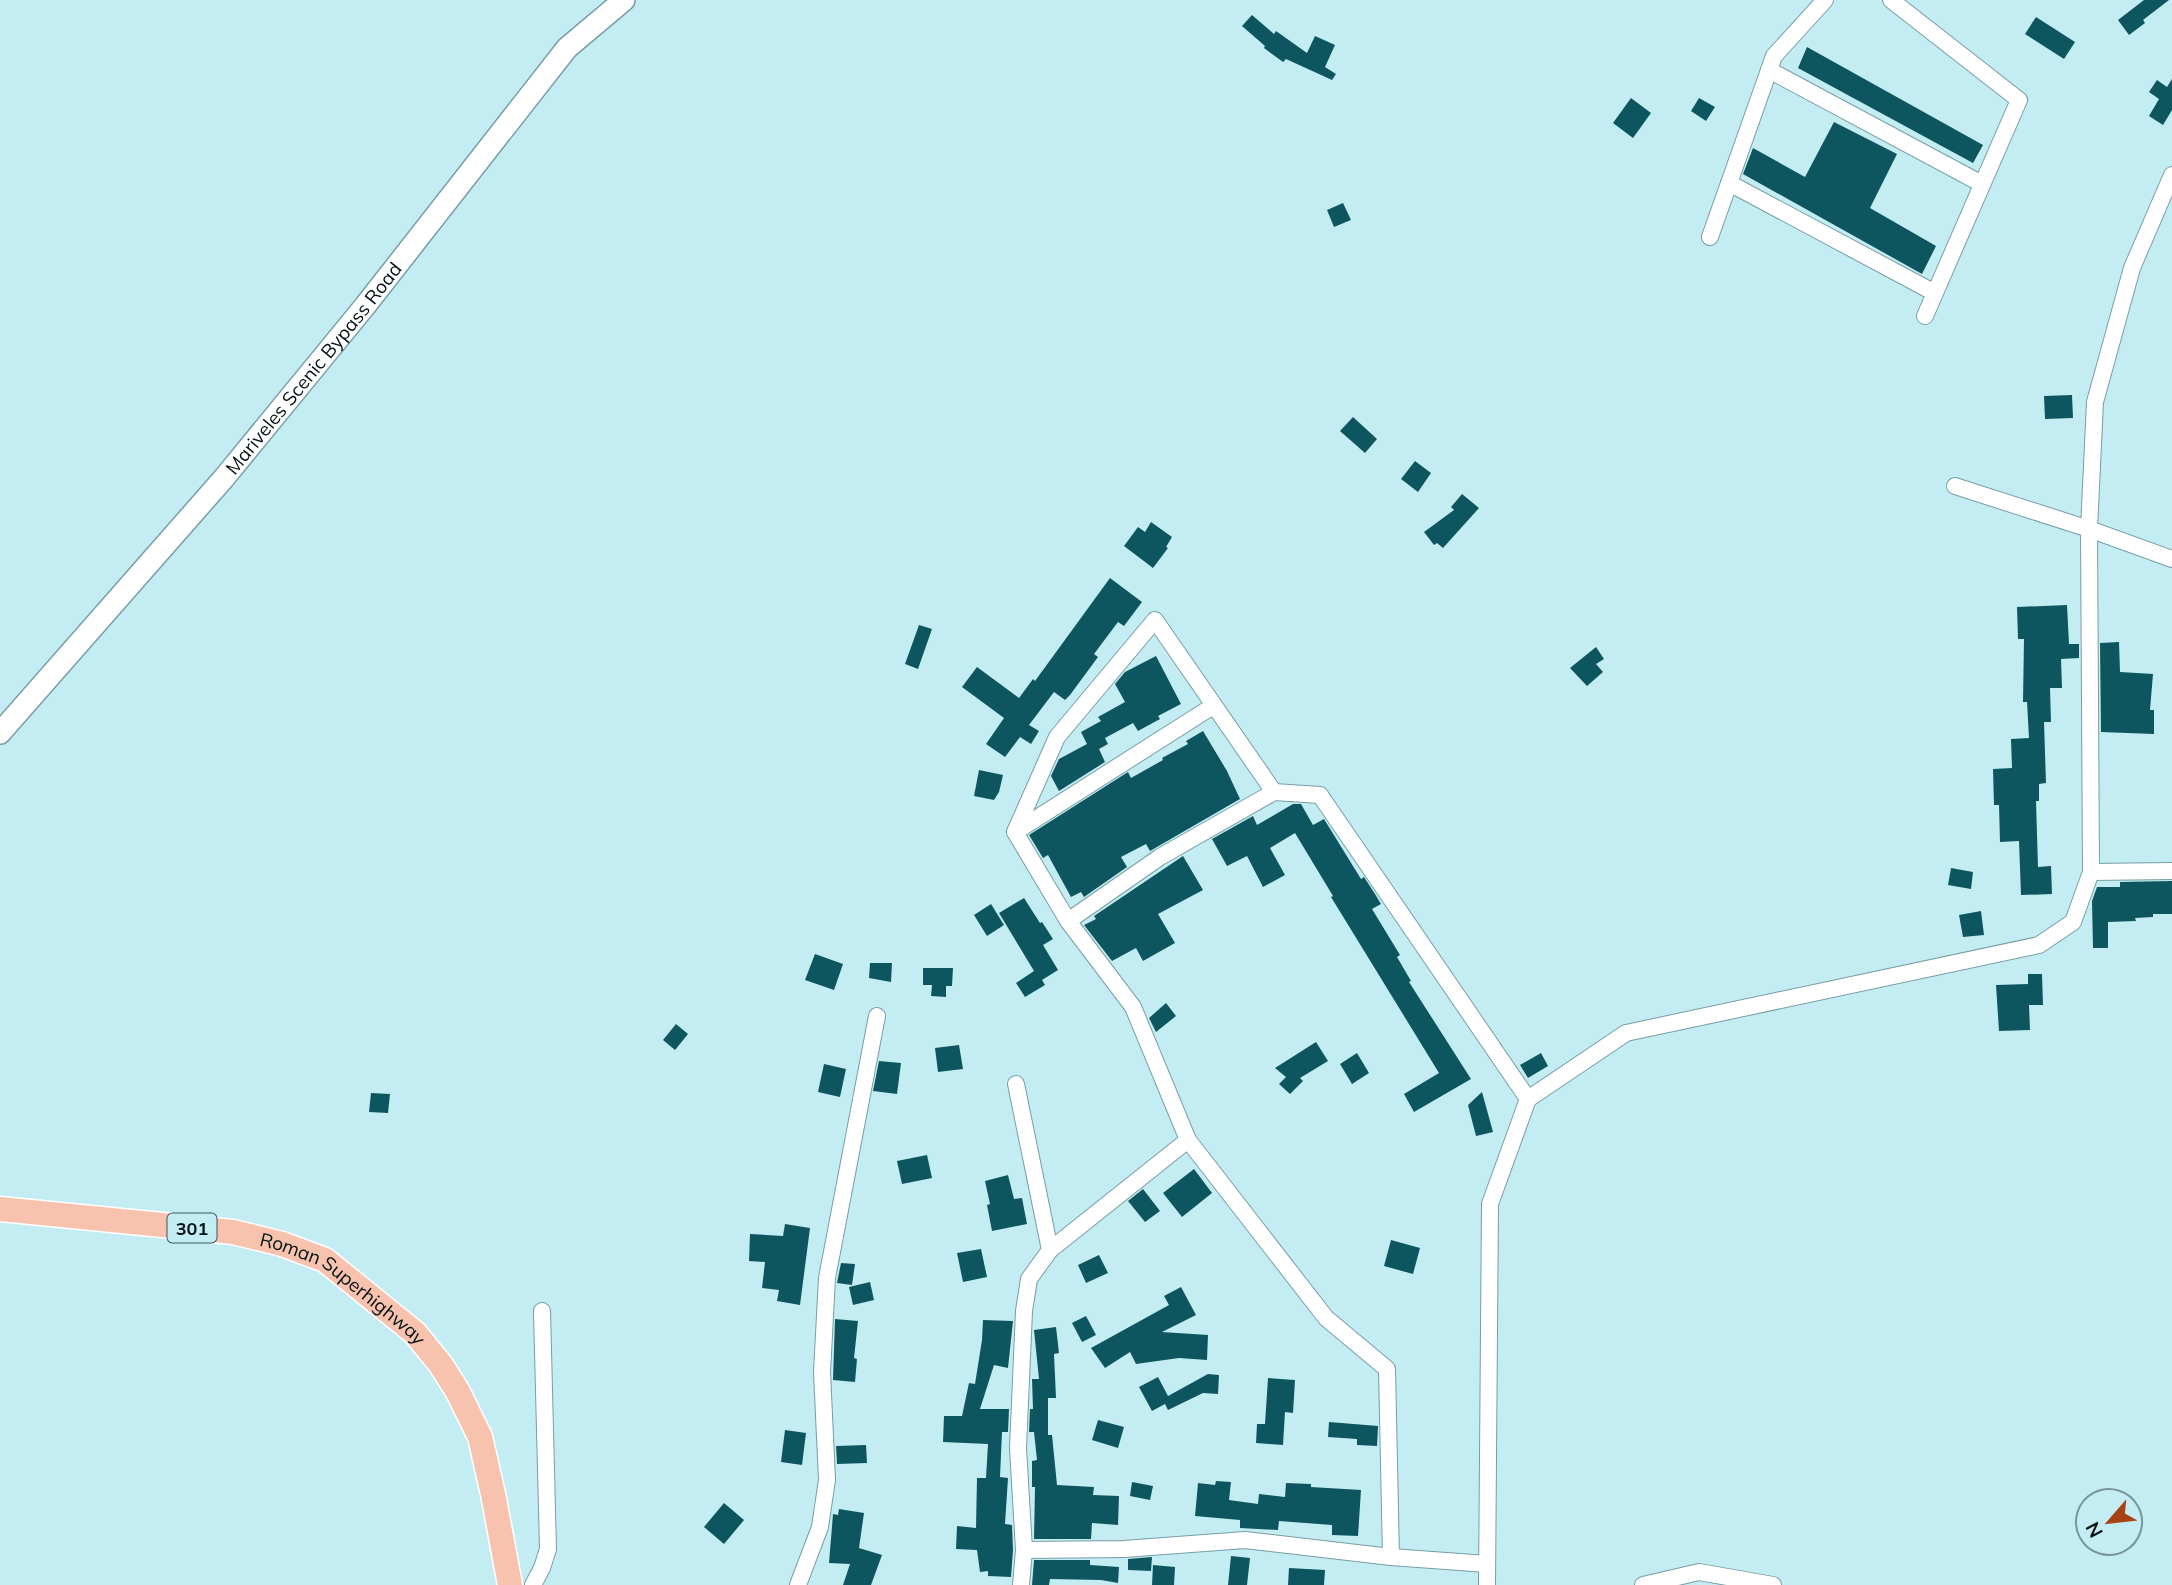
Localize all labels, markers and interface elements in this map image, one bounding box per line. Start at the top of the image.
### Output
street label: Mariveles Scenic Bypass Road [220,257,407,479]
road number: 301 [168,1213,216,1242]
street label: Roman Superhighway [258,1227,431,1349]
north arrow [2074,1487,2144,1557]
text: N [2080,1518,2108,1542]

